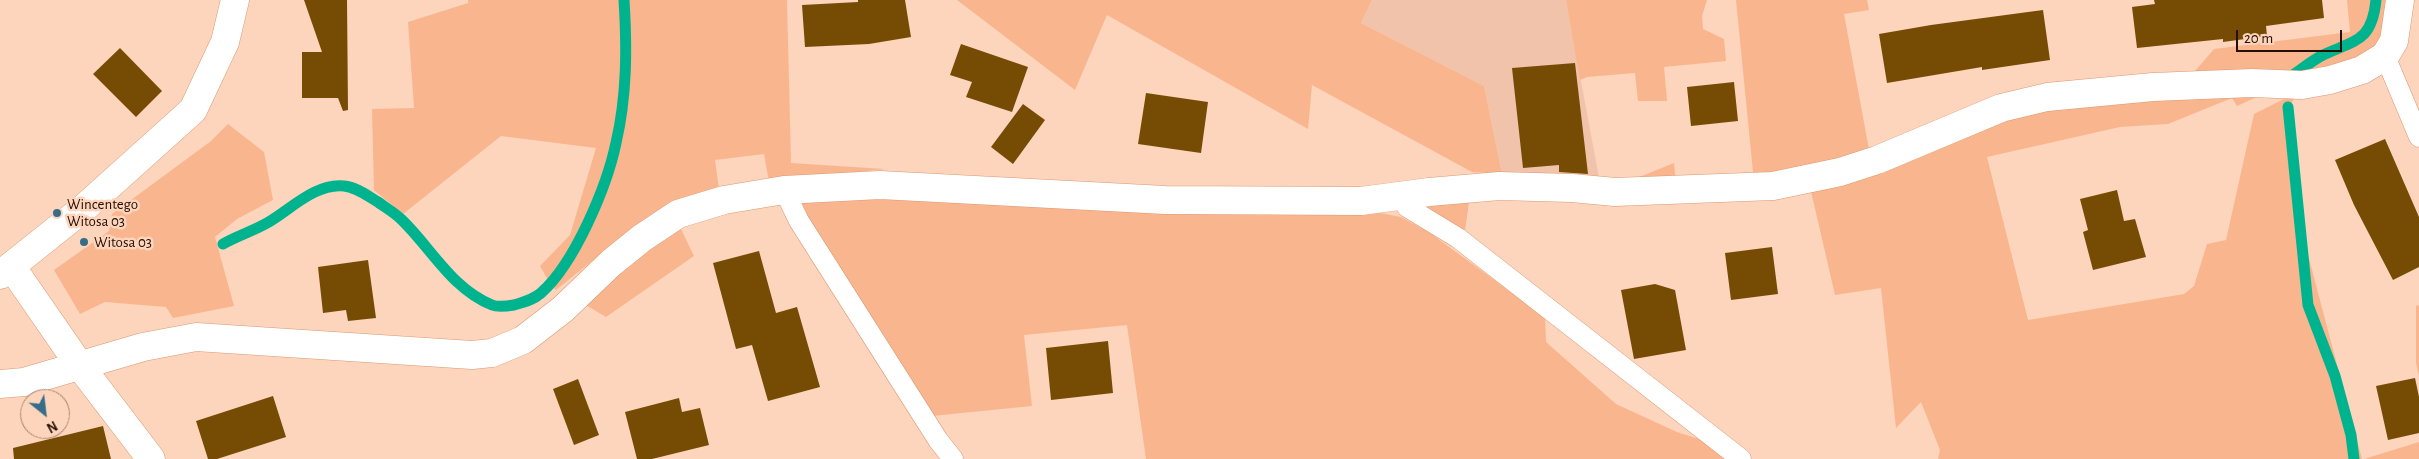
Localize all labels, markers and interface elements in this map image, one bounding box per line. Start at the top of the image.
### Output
scale bar [2239,20,2345,52]
text: 20 m [2244,31,2273,46]
place label: Wincentego Witosa 03 [67,195,138,230]
marker: Wincentego Witosa 03 [51,207,63,219]
place label: Witosa 03 [94,233,152,251]
marker: Witosa 03 [78,236,90,248]
north arrow [20,389,70,439]
text: N [44,418,59,435]

